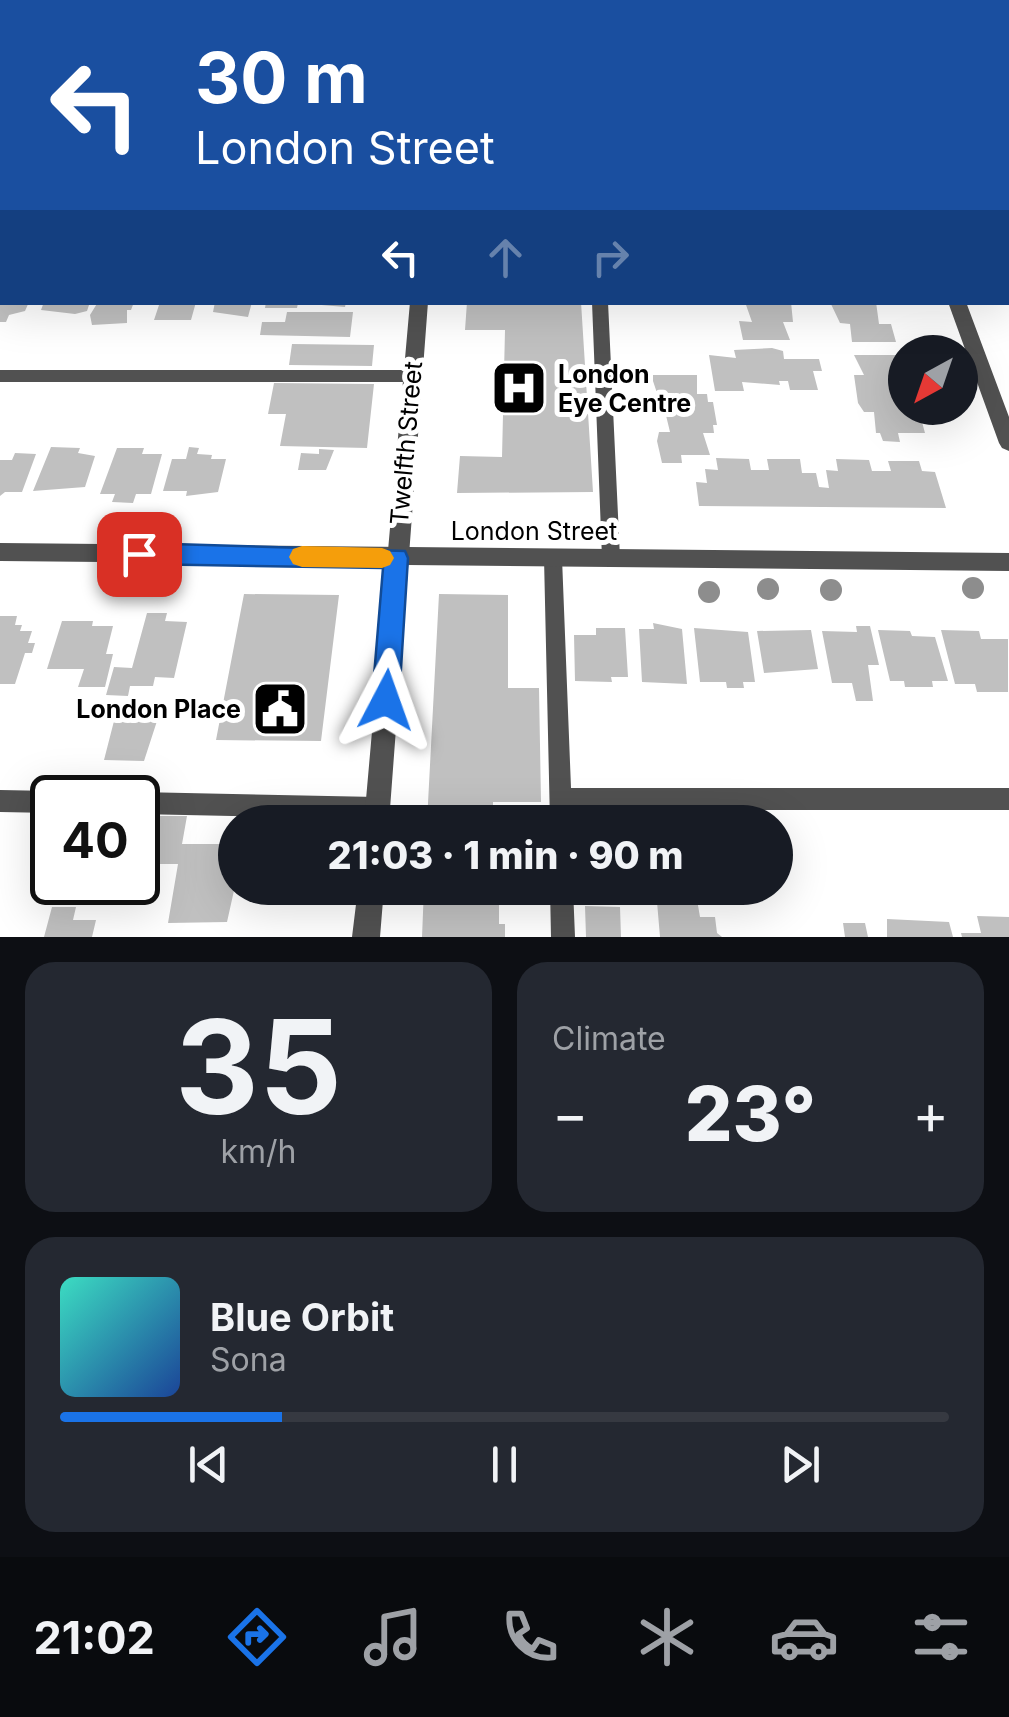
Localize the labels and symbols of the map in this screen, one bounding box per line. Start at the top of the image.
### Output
north arrow [888,335,978,425]
hospital icon: London Eye Centre [489,358,549,418]
place label: London Eye Centre [558,359,691,418]
street label: Twelfth Street [384,360,428,526]
pin [97,512,182,597]
street label: London Street [451,516,617,546]
position arrow [334,648,438,752]
public building icon: London Place [250,679,310,739]
place label: London Place [76,694,241,724]
speed limit sign: 40 [30,775,160,905]

